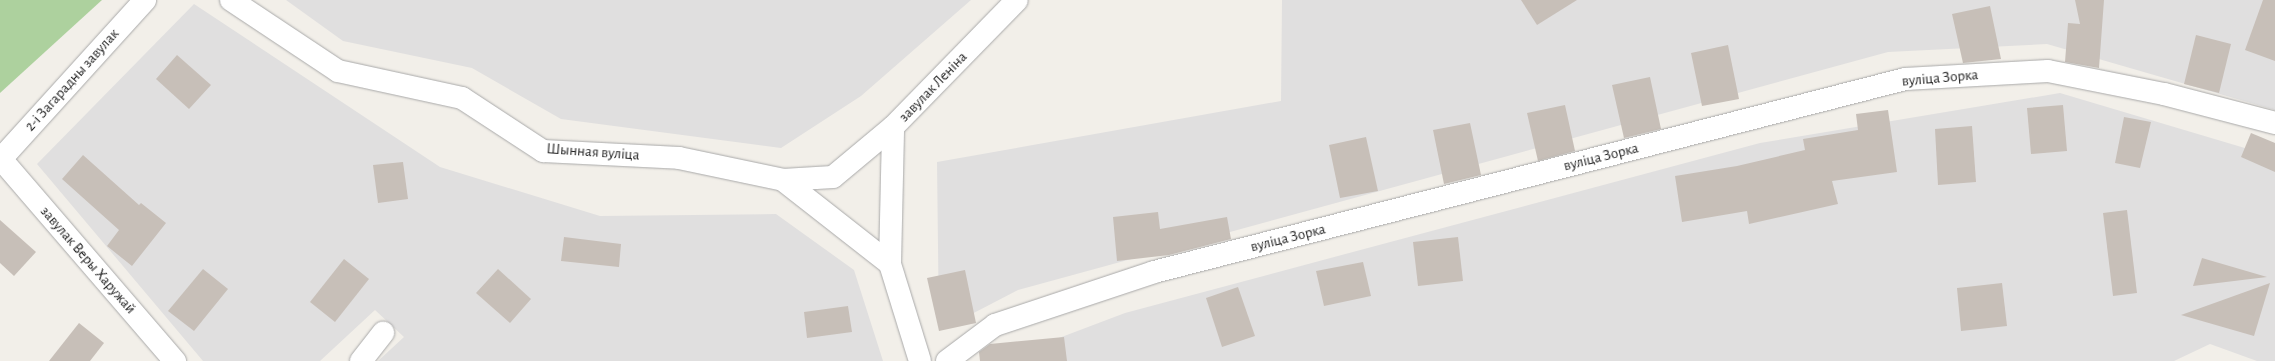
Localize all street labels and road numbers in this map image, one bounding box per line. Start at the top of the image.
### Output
street label: 2-і Загарадны завулак [21,25,123,135]
street label: завулак Леніна [895,48,971,126]
street label: вуліца Зорка [1901,66,1979,90]
street label: вуліца Зорка [1562,139,1640,175]
street label: Шынная вуліца [546,140,640,164]
street label: завулак Веры Харужай [36,203,140,317]
street label: вуліца Зорка [1249,220,1327,256]

